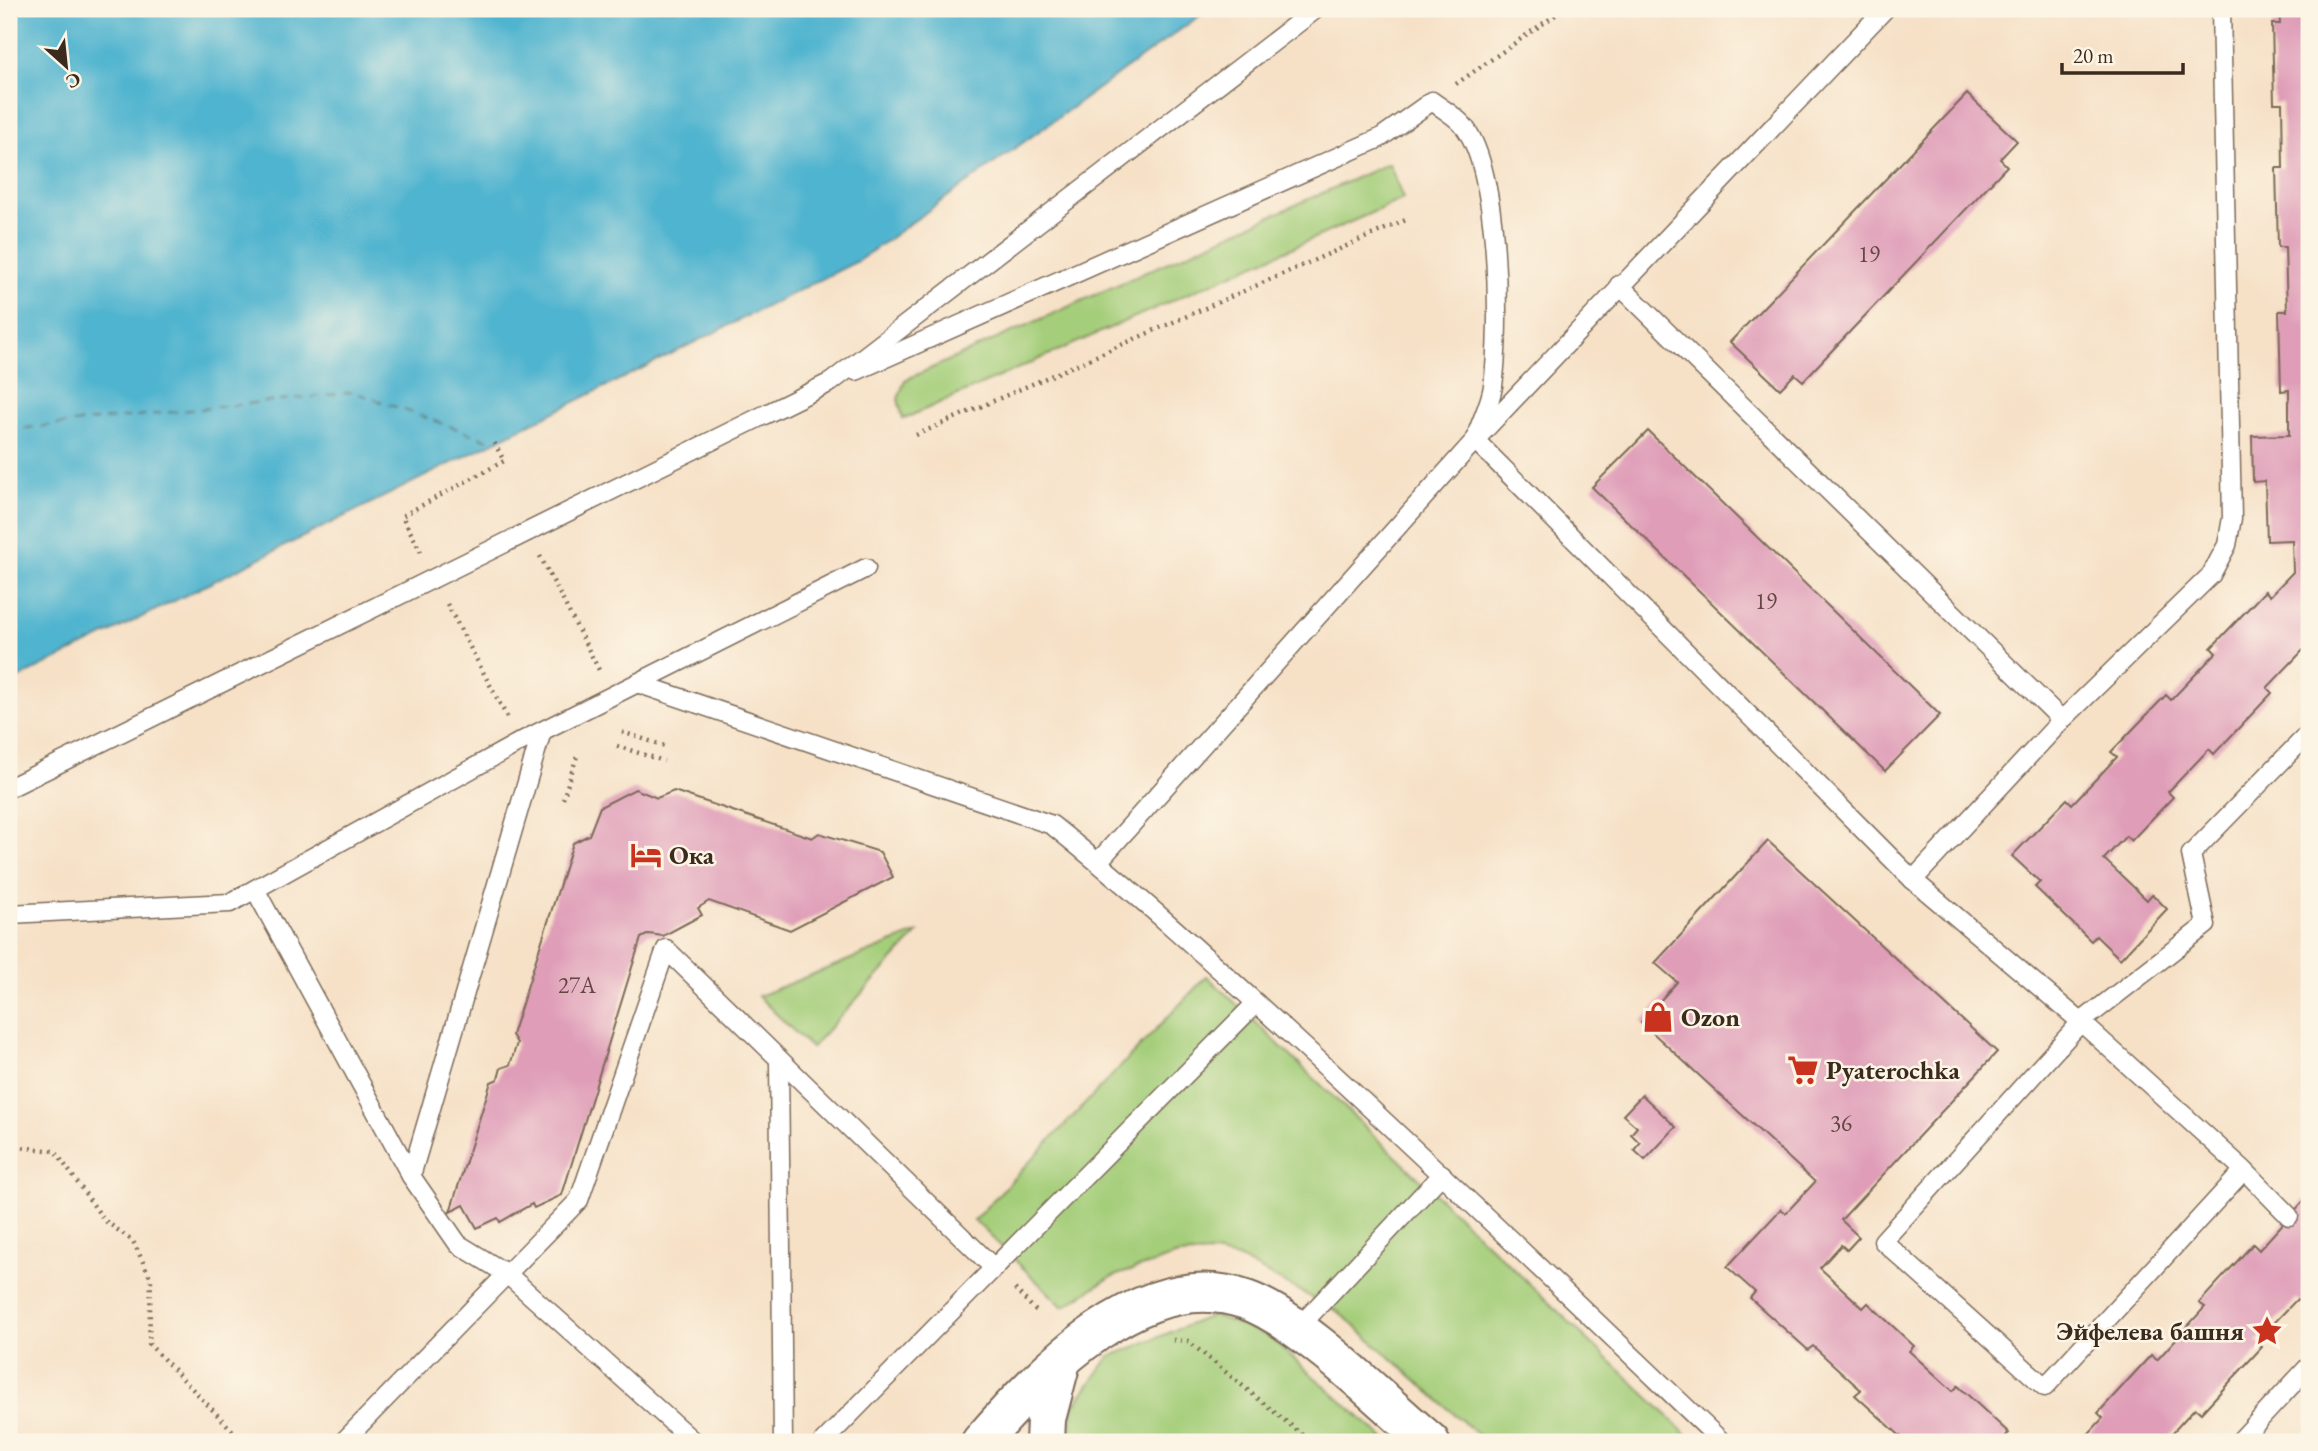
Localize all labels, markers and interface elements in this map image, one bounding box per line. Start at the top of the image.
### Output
north arrow [32,32,102,102]
scale bar [2062,32,2183,76]
text: 20 m [2073,42,2114,69]
text: С [62,67,85,95]
house number: 19 [1858,239,1880,269]
house number: 19 [1755,586,1777,616]
hotel icon: Ока [629,838,663,872]
place label: Ока [669,838,715,872]
house number: 27А [558,970,597,1000]
shop icon: Ozon [1641,1000,1675,1034]
place label: Ozon [1681,1000,1740,1034]
supermarket icon: Pyaterochka [1786,1053,1820,1087]
place label: Pyaterochka [1826,1053,1960,1087]
house number: 36 [1830,1108,1852,1138]
place label: Эйфелева башня [2056,1314,2244,1348]
place icon: Эйфелева башня [2250,1314,2284,1348]

